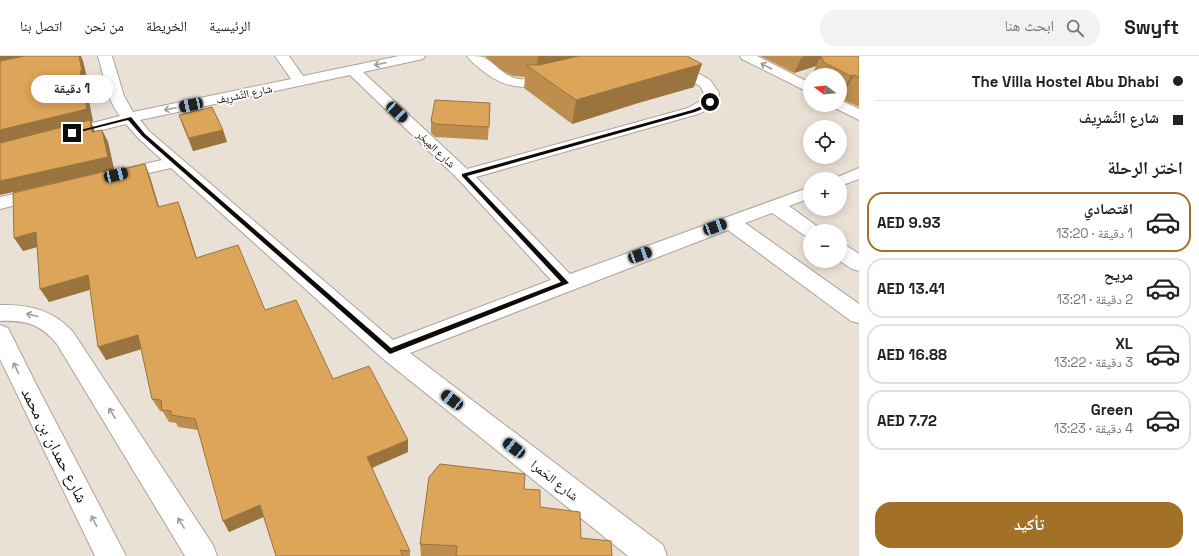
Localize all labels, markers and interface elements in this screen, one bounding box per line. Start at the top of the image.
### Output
search box [820,10,1100,46]
text: Swyft [1124,15,1179,40]
text: ابحث هنا [1005,16,1054,35]
text: اتصل بنا [20,17,62,35]
text: من نحن [84,17,124,35]
text: الخريطة [146,17,187,35]
text: الرئيسية [209,17,251,35]
icon: search [1064,17,1086,39]
one-way arrow [373,61,386,69]
one-way arrow [760,62,772,69]
north arrow [803,68,847,112]
map controls [803,68,847,268]
text: The Villa Hostel Abu Dhabi [972,72,1159,91]
callout: 1 دقيقة [31,75,113,103]
text: 1 دقيقة [54,80,90,97]
street label: شارع التَّشرِيف [215,81,274,108]
route start [701,93,719,111]
car [178,97,204,113]
car [384,99,410,125]
one-way arrow [164,106,177,114]
text: شارع التَّشرِيف [1079,108,1159,127]
button: locate [803,120,847,164]
route end [63,124,81,142]
street label: شارع المِبخَر [413,127,458,171]
text: اختر الرحلة [1107,156,1183,179]
car [103,166,129,184]
button: + [803,172,847,216]
text: اقتصادي [1084,199,1133,218]
icon: car [1145,204,1181,240]
text: AED 9.93 [877,213,941,232]
car [702,217,728,237]
button: − [803,224,847,268]
text: 1 دقيقة · 13:20 [1056,225,1133,242]
car [627,245,653,265]
text: مريح [1104,265,1133,284]
icon: car [1145,270,1181,306]
text: AED 13.41 [877,279,945,298]
text: 2 دقيقة · 13:21 [1056,291,1133,308]
one-way arrow [25,311,38,319]
text: XL [1115,334,1133,353]
icon: car [1145,336,1181,372]
text: AED 16.88 [877,345,947,364]
text: 3 دقيقة · 13:22 [1054,354,1133,371]
one-way arrow [12,362,19,374]
street label: شارع حمدان بن محمد [17,384,93,506]
car [439,388,465,412]
text: Green [1091,400,1133,419]
icon: car [1145,402,1181,438]
one-way arrow [108,408,116,419]
text: AED 7.72 [877,411,937,430]
text: 4 دقيقة · 13:23 [1054,420,1133,437]
car [501,436,527,460]
street label: شارع الحَمرا [527,456,582,505]
button: تأكيد [875,502,1183,548]
one-way arrow [89,516,97,528]
one-way arrow [177,518,185,529]

